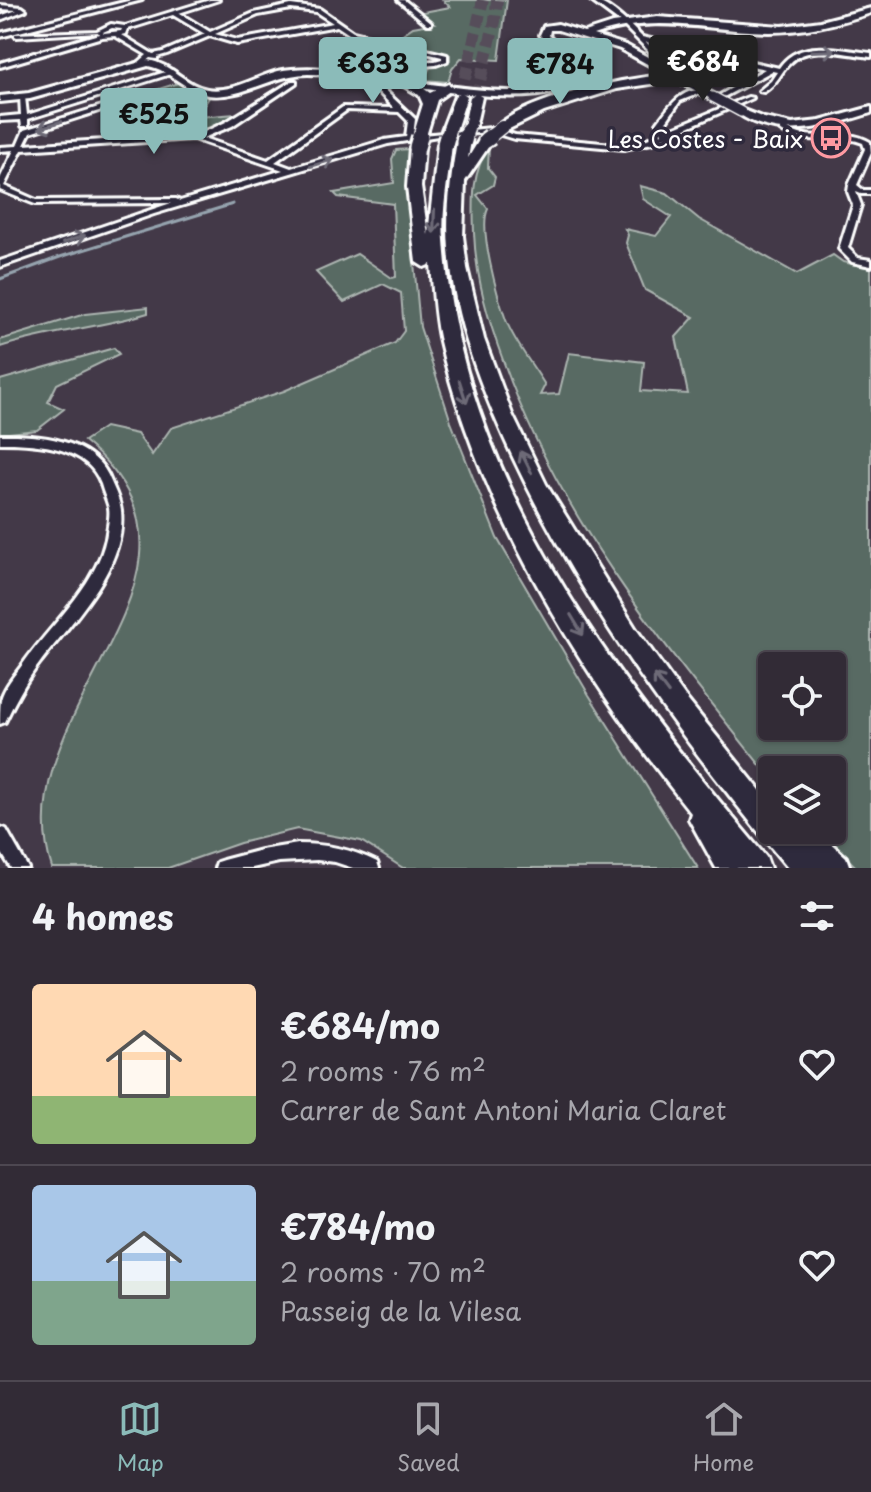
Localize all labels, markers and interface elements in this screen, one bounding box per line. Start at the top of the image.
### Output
pin: €684 [656,35,750,103]
pin: €633 [326,37,420,105]
pin: €784 [513,38,607,106]
text: €684 [667,41,739,80]
text: €633 [337,43,409,82]
text: €784 [525,44,595,83]
one-way arrow [809,44,836,59]
pin: €525 [107,88,201,156]
text: €525 [118,94,190,133]
bus stop icon: Les Costes - Baix [810,117,852,159]
one-way arrow [38,118,63,133]
place label: Les Costes - Baix [608,120,803,156]
one-way arrow [310,154,335,169]
one-way arrow [427,207,442,234]
one-way arrow [61,230,86,245]
one-way arrow [456,379,471,404]
one-way arrow [518,451,534,475]
one-way arrow [569,613,585,636]
map controls [758,652,846,844]
button: locate [758,652,846,740]
one-way arrow [653,674,670,695]
button: layers [758,756,846,844]
text: 4 homes [32,890,174,942]
icon: filters [795,894,839,938]
text: €684/mo [280,999,440,1051]
icon: home [96,1016,192,1112]
icon: heart [795,1042,839,1086]
text: 2 rooms · 76 m² [280,1051,486,1090]
text: Carrer de Sant Antoni Maria Claret [280,1090,726,1129]
text: €784/mo [280,1200,435,1252]
icon: home [96,1217,192,1313]
icon: heart [795,1243,839,1287]
text: 2 rooms · 70 m² [280,1252,486,1291]
text: Passeig de la Vilesa [280,1291,521,1330]
tab: Map [117,1397,164,1478]
tab: Saved [397,1397,460,1478]
tab: Home [693,1397,754,1478]

